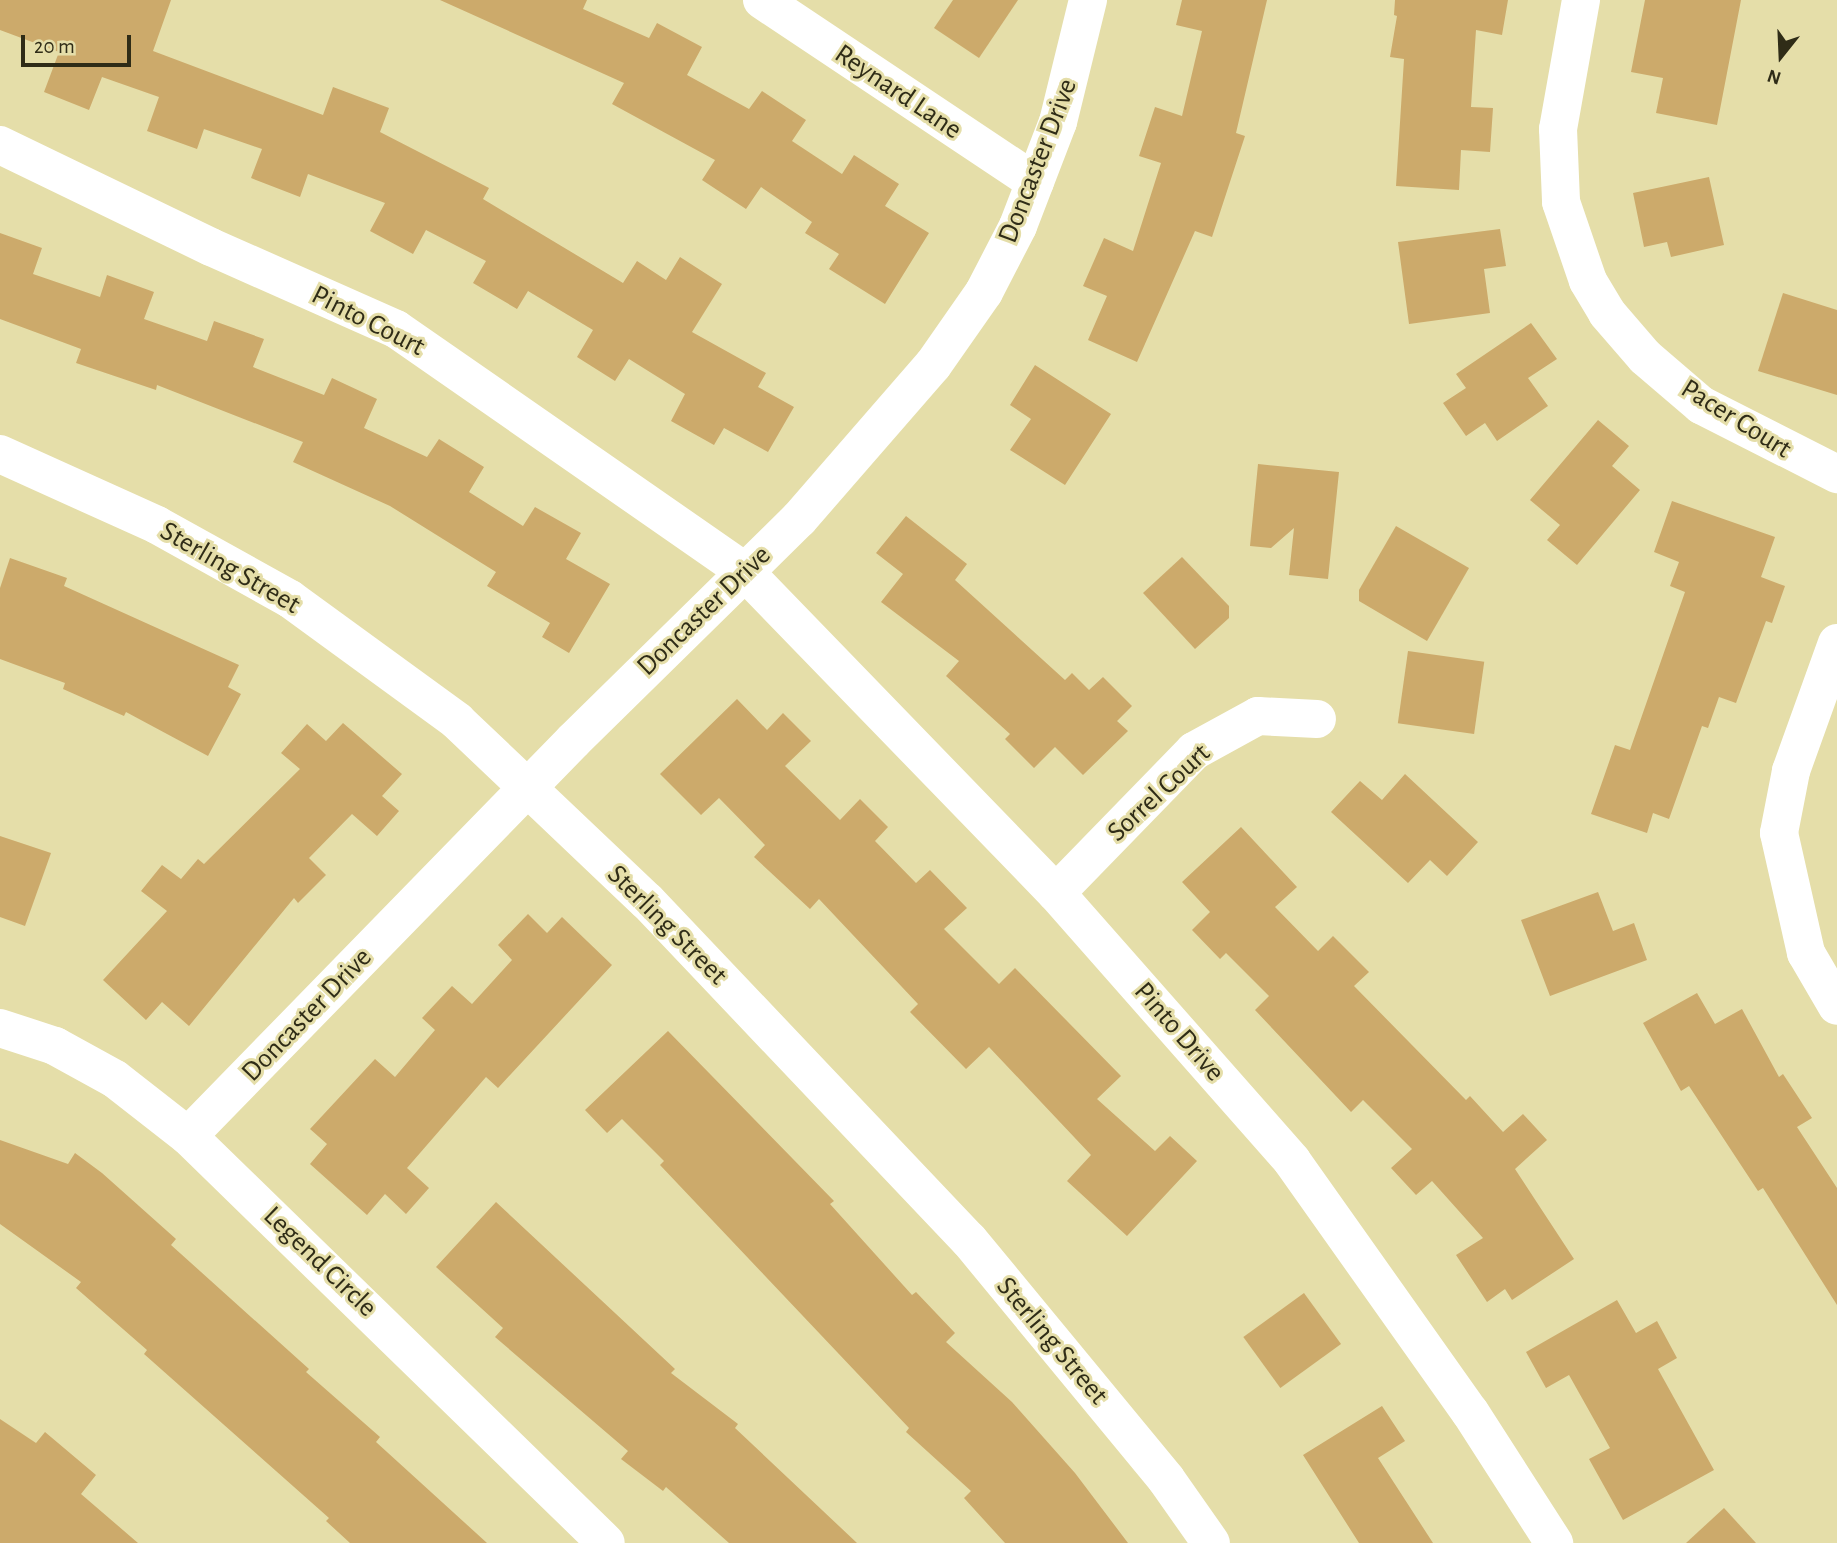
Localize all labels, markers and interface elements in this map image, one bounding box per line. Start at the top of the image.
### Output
scale bar [24,21,135,65]
north arrow [1746,21,1816,91]
text: 20 m [34,36,75,57]
street label: Reynard Lane [828,37,968,147]
text: N [1765,65,1784,88]
street label: Doncaster Drive [991,74,1085,248]
street label: Pinto Court [306,278,430,364]
street label: Pacer Court [1675,372,1797,466]
street label: Sterling Street [154,514,306,622]
street label: Doncaster Drive [630,539,778,683]
street label: Sorrel Court [1101,737,1217,849]
street label: Sterling Street [600,858,734,992]
street label: Doncaster Drive [235,941,379,1089]
street label: Pinto Drive [1127,975,1231,1089]
street label: Legend Circle [256,1200,384,1324]
street label: Sterling Street [989,1270,1115,1412]

